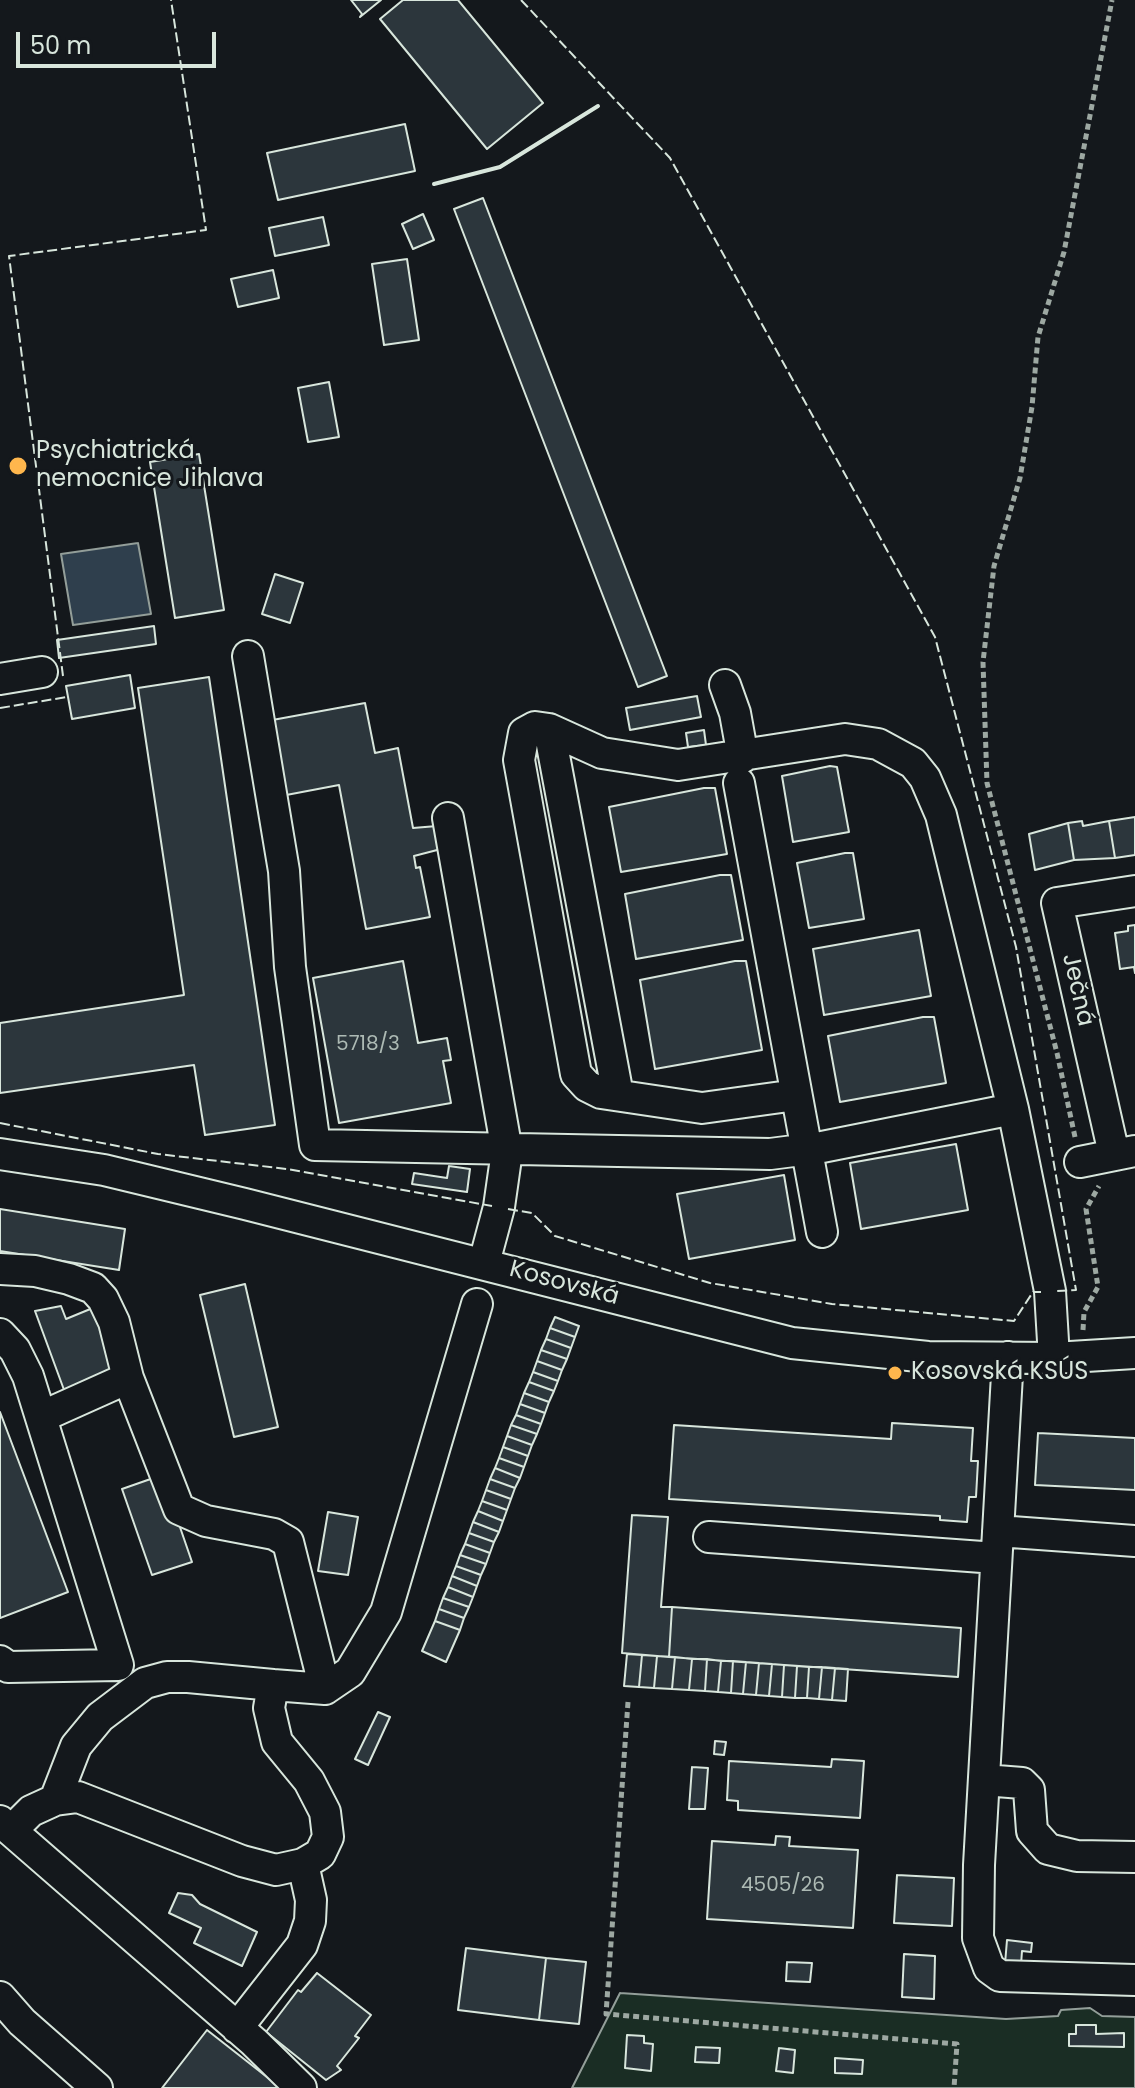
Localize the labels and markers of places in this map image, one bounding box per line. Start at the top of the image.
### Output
place label: Psychiatrická nemocnice Jihlava [36,438,264,494]
marker: Psychiatrická nemocnice Jihlava [7,455,29,477]
place label: Kosovská KSÚS [911,1359,1088,1387]
marker: Kosovská KSÚS [886,1364,904,1382]

